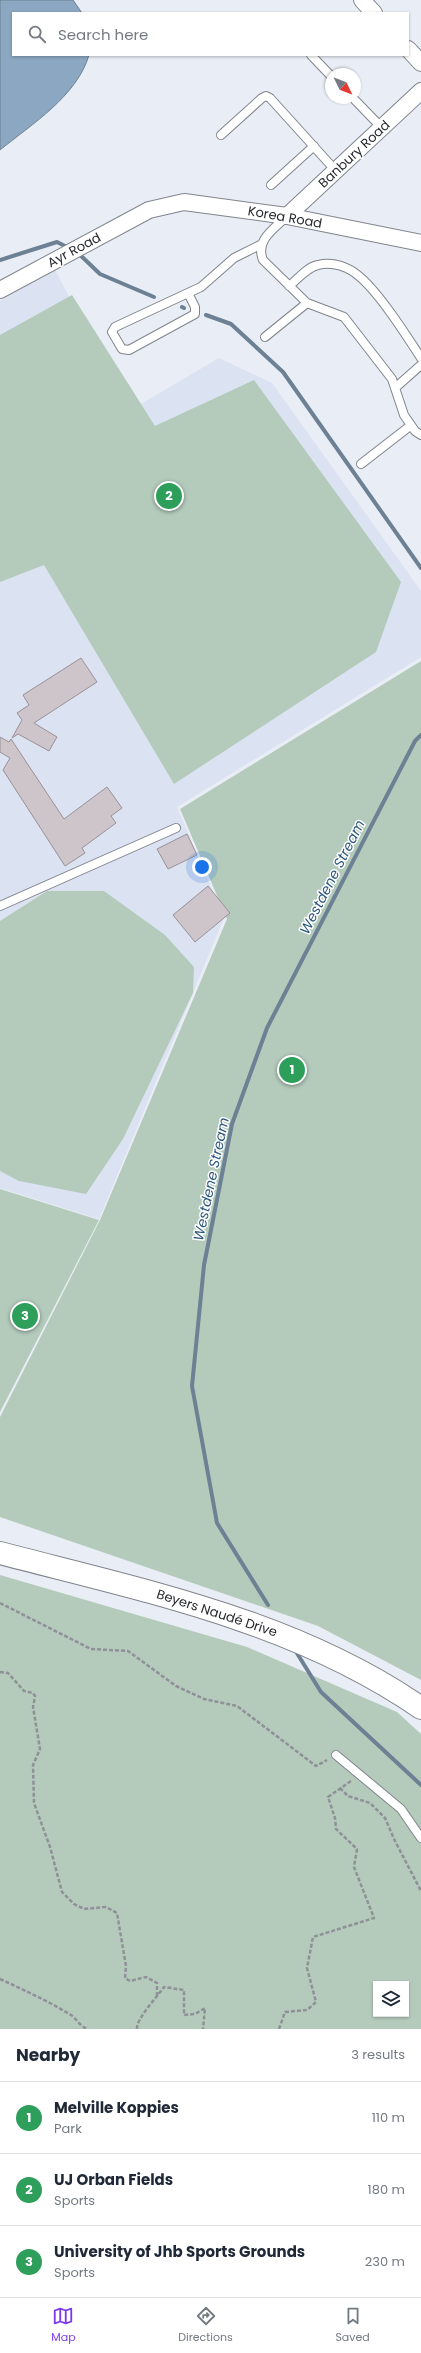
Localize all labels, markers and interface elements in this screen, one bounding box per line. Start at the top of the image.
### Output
search box [12,12,409,56]
icon: search [26,23,48,45]
text: Search here [58,24,148,45]
north arrow [325,68,361,104]
street label: Banbury Road [314,116,394,192]
street label: Korea Road [246,201,324,233]
street label: Ayr Road [44,228,104,272]
pin: 2 [156,481,182,511]
water label: Westdene Stream [295,816,369,938]
your location [192,857,212,877]
pin: 1 [279,1055,305,1085]
water label: Westdene Stream [188,1115,234,1243]
pin: 3 [12,1301,38,1331]
street label: Beyers Naudé Drive [154,1585,280,1641]
map controls [373,1981,409,2017]
button: layers [373,1981,409,2017]
text: Nearby [16,2043,80,2067]
text: 3 results [351,2045,405,2064]
text: Melville Koppies [54,2097,179,2118]
text: 1 [27,2108,31,2127]
text: 110 m [372,2108,405,2127]
text: Park [54,2119,82,2138]
text: UJ Orban Fields [54,2169,173,2190]
text: 2 [25,2180,33,2199]
text: 180 m [368,2180,405,2199]
text: Sports [54,2191,95,2210]
text: University of Jhb Sports Grounds [54,2241,305,2262]
text: 3 [25,2252,33,2271]
text: 230 m [365,2252,405,2271]
text: Sports [54,2263,95,2282]
tab: Map [51,2305,76,2346]
tab: Directions [178,2305,233,2346]
tab: Saved [335,2305,370,2346]

